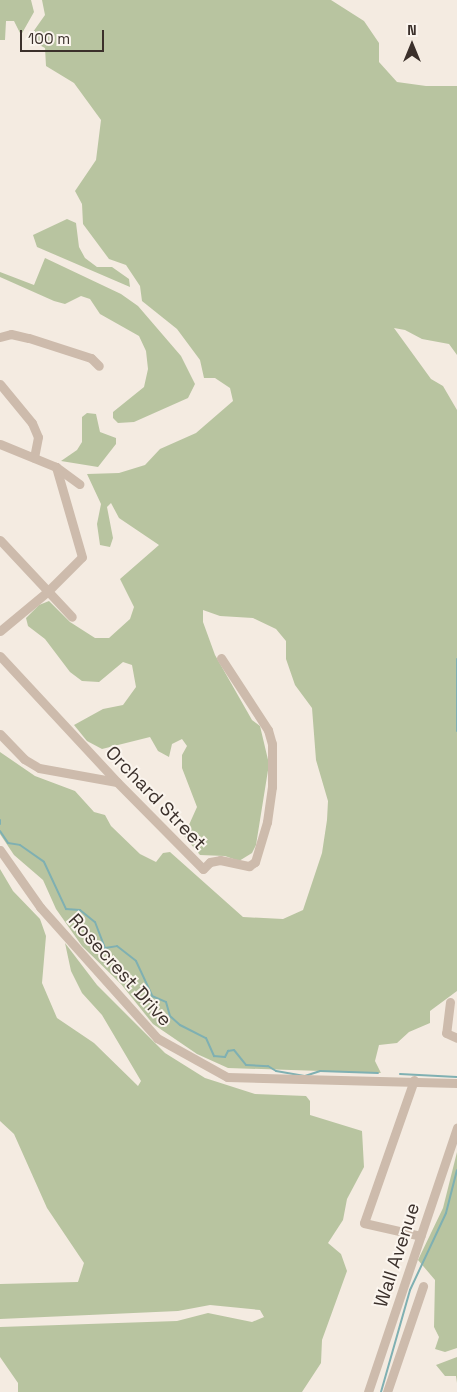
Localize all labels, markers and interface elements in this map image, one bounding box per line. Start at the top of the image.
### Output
scale bar [22,20,106,52]
north arrow [387,20,437,70]
text: N [407,21,417,39]
text: 100 m [28,29,70,48]
street label: Orchard Street [101,741,211,855]
street label: Rosecrest Drive [64,909,176,1031]
street label: Wall Avenue [369,1200,425,1310]

